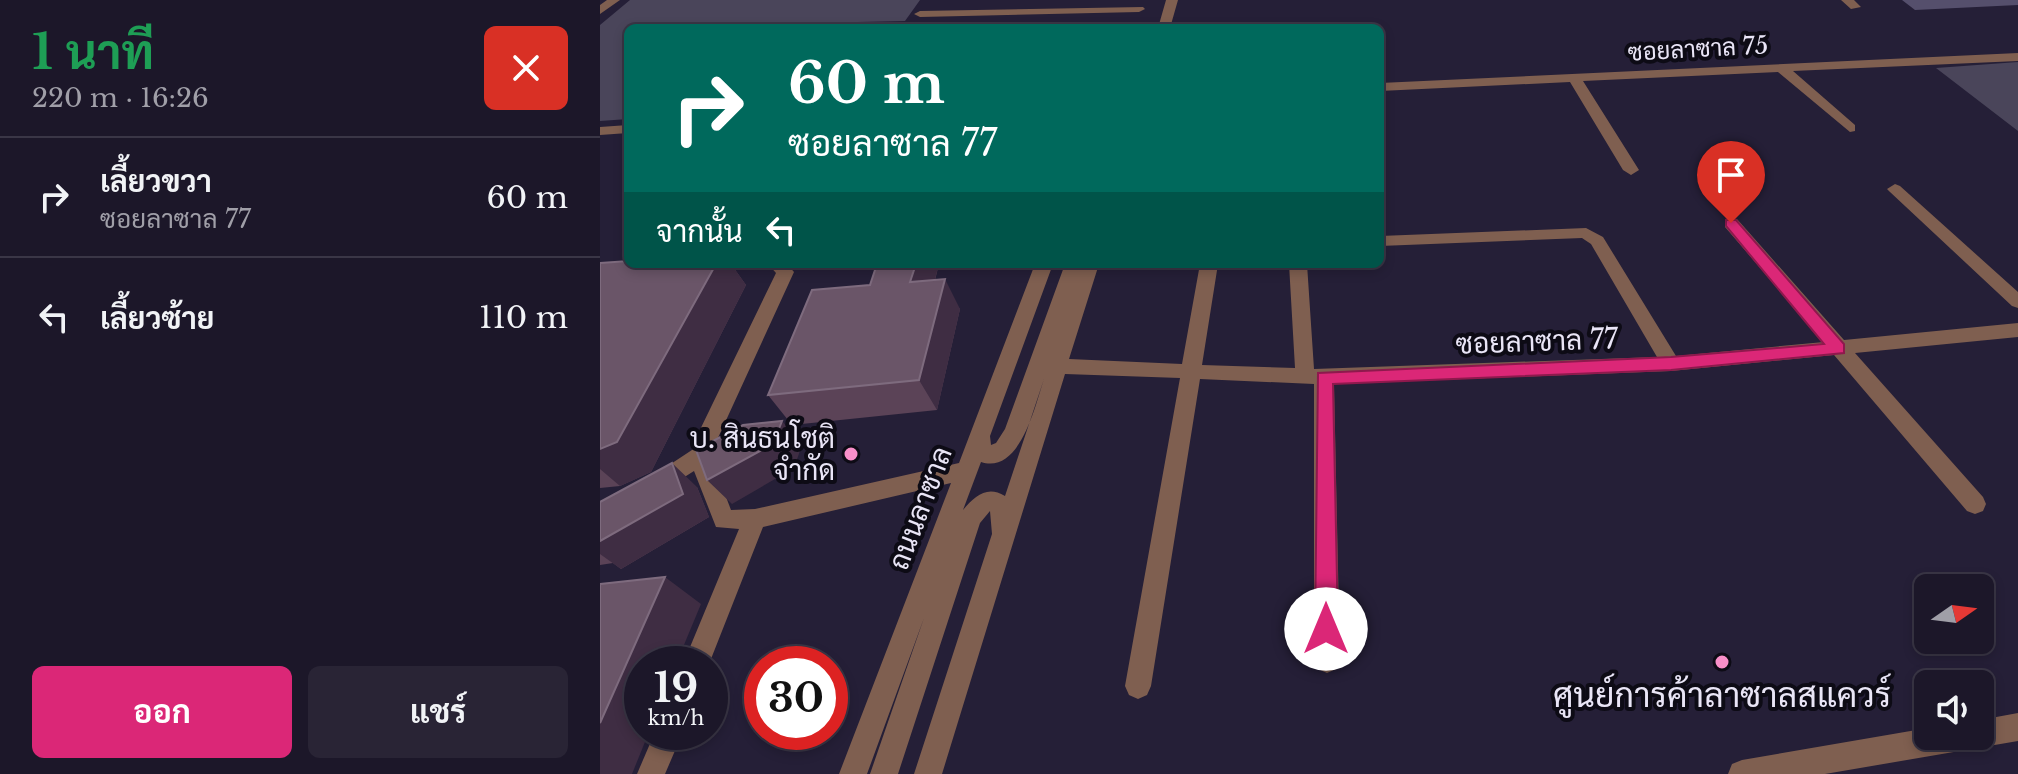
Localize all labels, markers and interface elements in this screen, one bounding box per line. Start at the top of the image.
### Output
text: 1 นาที [32,22,154,82]
button: close [484,26,568,110]
street label: ซอยลาซาล 75 [1627,30,1769,67]
text: 60 m [788,49,945,118]
icon: right [656,56,760,160]
text: 220 m · 16:26 [32,82,209,114]
text: ซอยลาซาล 77 [788,121,997,166]
pin [1697,141,1765,223]
icon: arrive [1709,153,1753,197]
text: เลี้ยวขวา [100,163,212,200]
icon: right [32,175,76,219]
text: 60 m [486,179,568,216]
text: ซอยลาซาล 77 [100,203,251,235]
icon: left [759,208,803,252]
text: จากนั้น [656,213,743,250]
icon: left [32,295,76,339]
text: 110 m [479,299,568,336]
text: เลี้ยวซ้าย [100,300,214,337]
street label: ซอยลาซาล 77 [1455,321,1620,362]
place label: บ. สินธนโชติ จำกัด [690,419,835,488]
street label: ถนนลาซาล [881,442,960,575]
marker: บ. สินธนโชติ จำกัด [842,445,860,463]
north arrow [1914,574,1994,654]
map controls [1914,574,1994,750]
position arrow [1284,587,1368,671]
speed limit sign: 30 [744,646,848,750]
marker: ศูนย์การค้าลาซาลสแควร์ [1713,653,1731,671]
text: 19 [654,663,698,713]
button: ออก [32,666,292,758]
button: แชร์ [308,666,568,758]
button: sound [1914,670,1994,750]
place label: ศูนย์การค้าลาซาลสแควร์ [1553,673,1891,718]
text: km/h [648,706,704,730]

